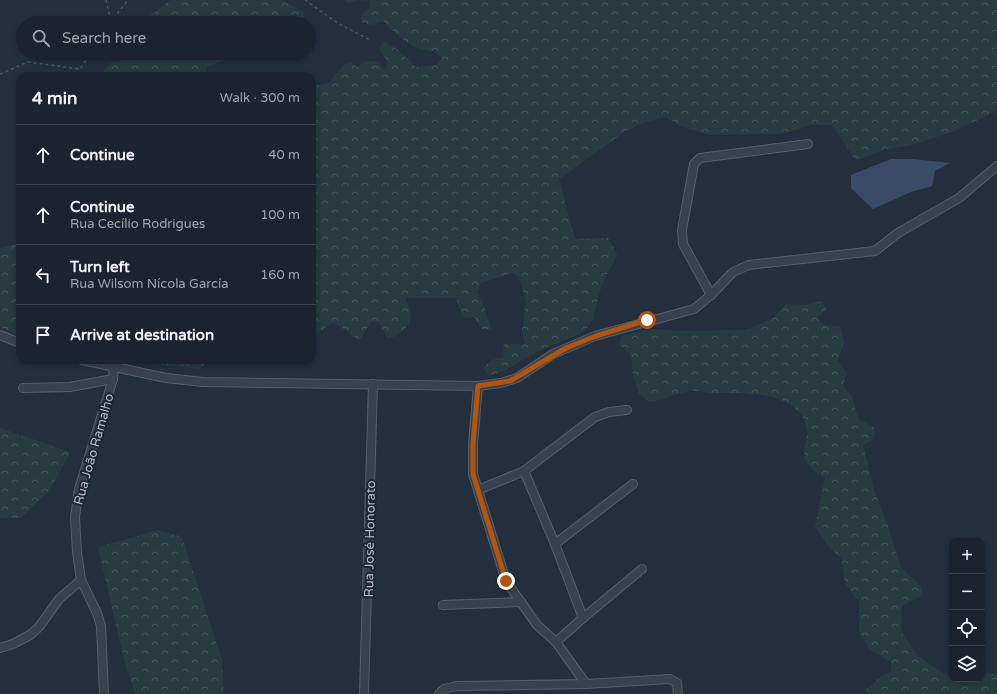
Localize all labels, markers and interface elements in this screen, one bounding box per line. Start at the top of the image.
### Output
search box [16,16,316,60]
icon: search [30,27,52,49]
text: Search here [62,29,146,47]
text: 4 min [32,88,77,109]
text: Walk · 300 m [220,90,300,106]
icon: ahead [32,144,54,166]
text: Continue [70,146,134,164]
text: 40 m [268,147,300,163]
text: Continue [70,198,134,216]
icon: ahead [32,204,54,226]
text: 100 m [260,207,300,223]
text: Rua Cecílio Rodrigues [70,216,205,232]
text: Turn left [70,258,130,276]
icon: left [32,264,54,286]
text: 160 m [260,267,300,283]
text: Rua Wilsom Nícola García [70,276,228,292]
route start [638,311,656,329]
icon: arrive [32,324,54,346]
text: Arrive at destination [70,326,214,344]
street label: Rua João Ramalho [70,392,118,507]
street label: Rua José Honorato [361,480,379,598]
map controls [949,538,985,682]
button: + [949,538,985,574]
route end [497,572,515,590]
button: − [949,574,985,610]
button: locate [949,610,985,646]
button: layers [949,646,985,682]

